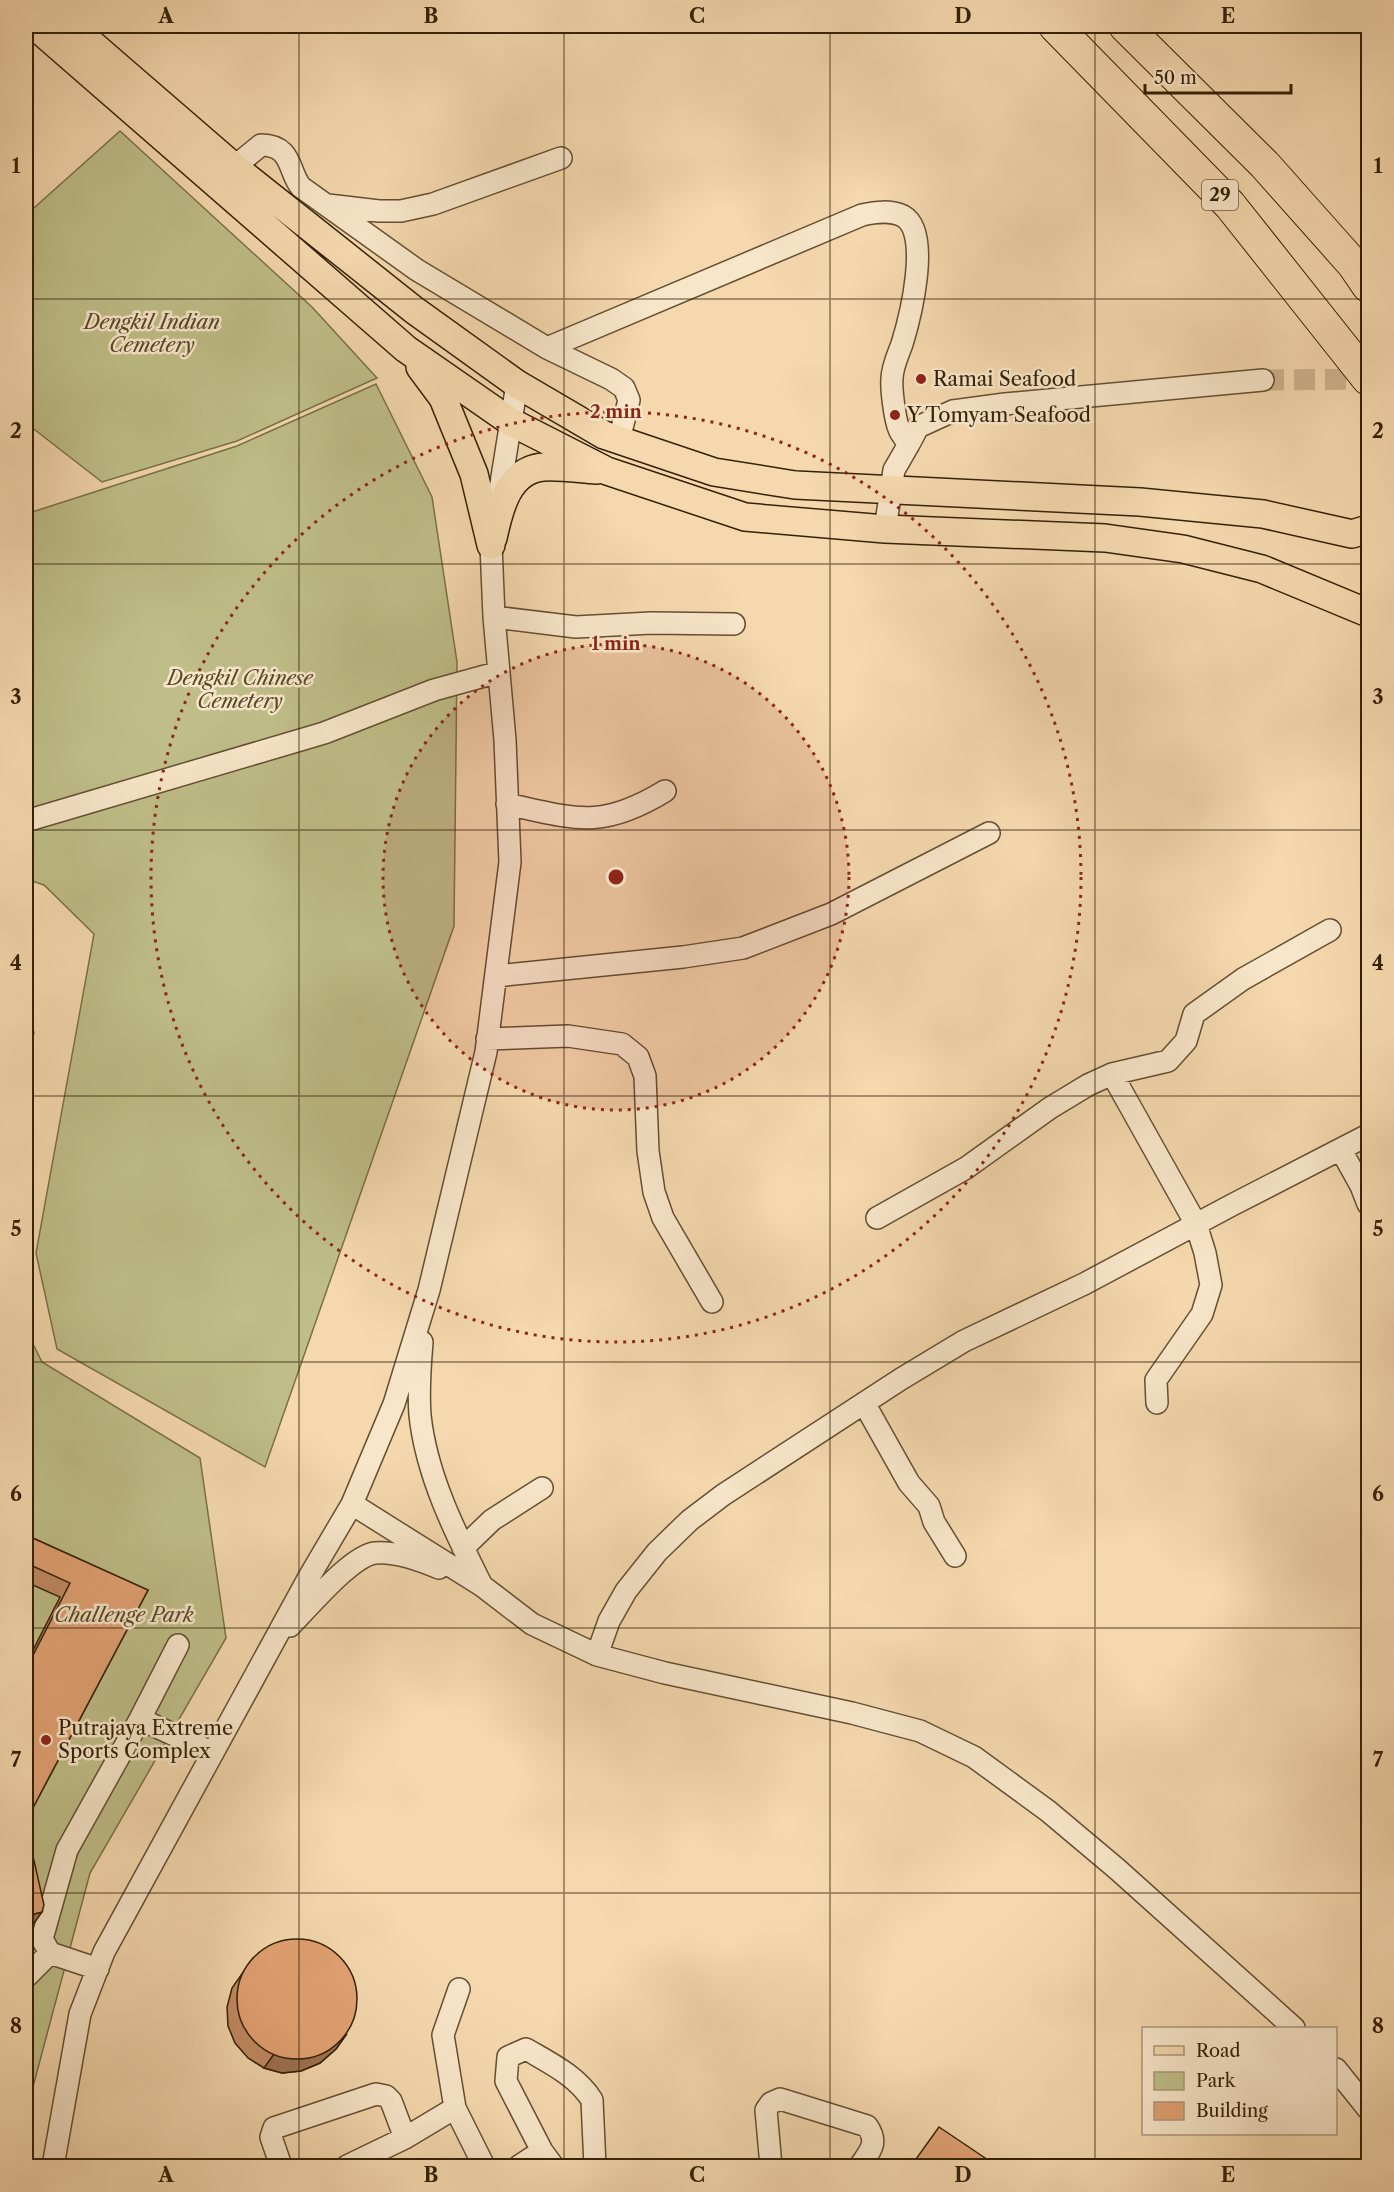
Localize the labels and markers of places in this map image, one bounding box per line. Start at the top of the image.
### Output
place label: Ramai Seafood [933,367,1076,391]
marker: Ramai Seafood [914,372,928,386]
place label: Y Tomyam Seafood [906,403,1091,427]
marker: Y Tomyam Seafood [888,408,902,422]
centre of rings [606,867,626,887]
place label: Putrajaya Extreme Sports Complex [58,1716,233,1763]
marker: Putrajaya Extreme Sports Complex [39,1733,53,1747]

